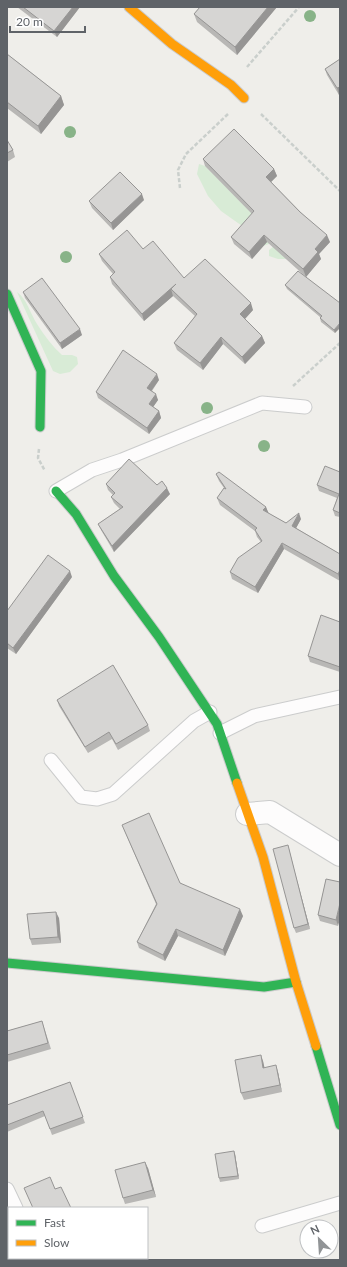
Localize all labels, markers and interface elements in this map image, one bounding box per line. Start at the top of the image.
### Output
scale bar [10,8,85,34]
text: 20 m [16,14,43,29]
legend [8,1207,148,1259]
text: Fast [44,1215,66,1230]
north arrow [299,1219,339,1259]
text: N [308,1222,321,1237]
text: Slow [44,1235,70,1250]

